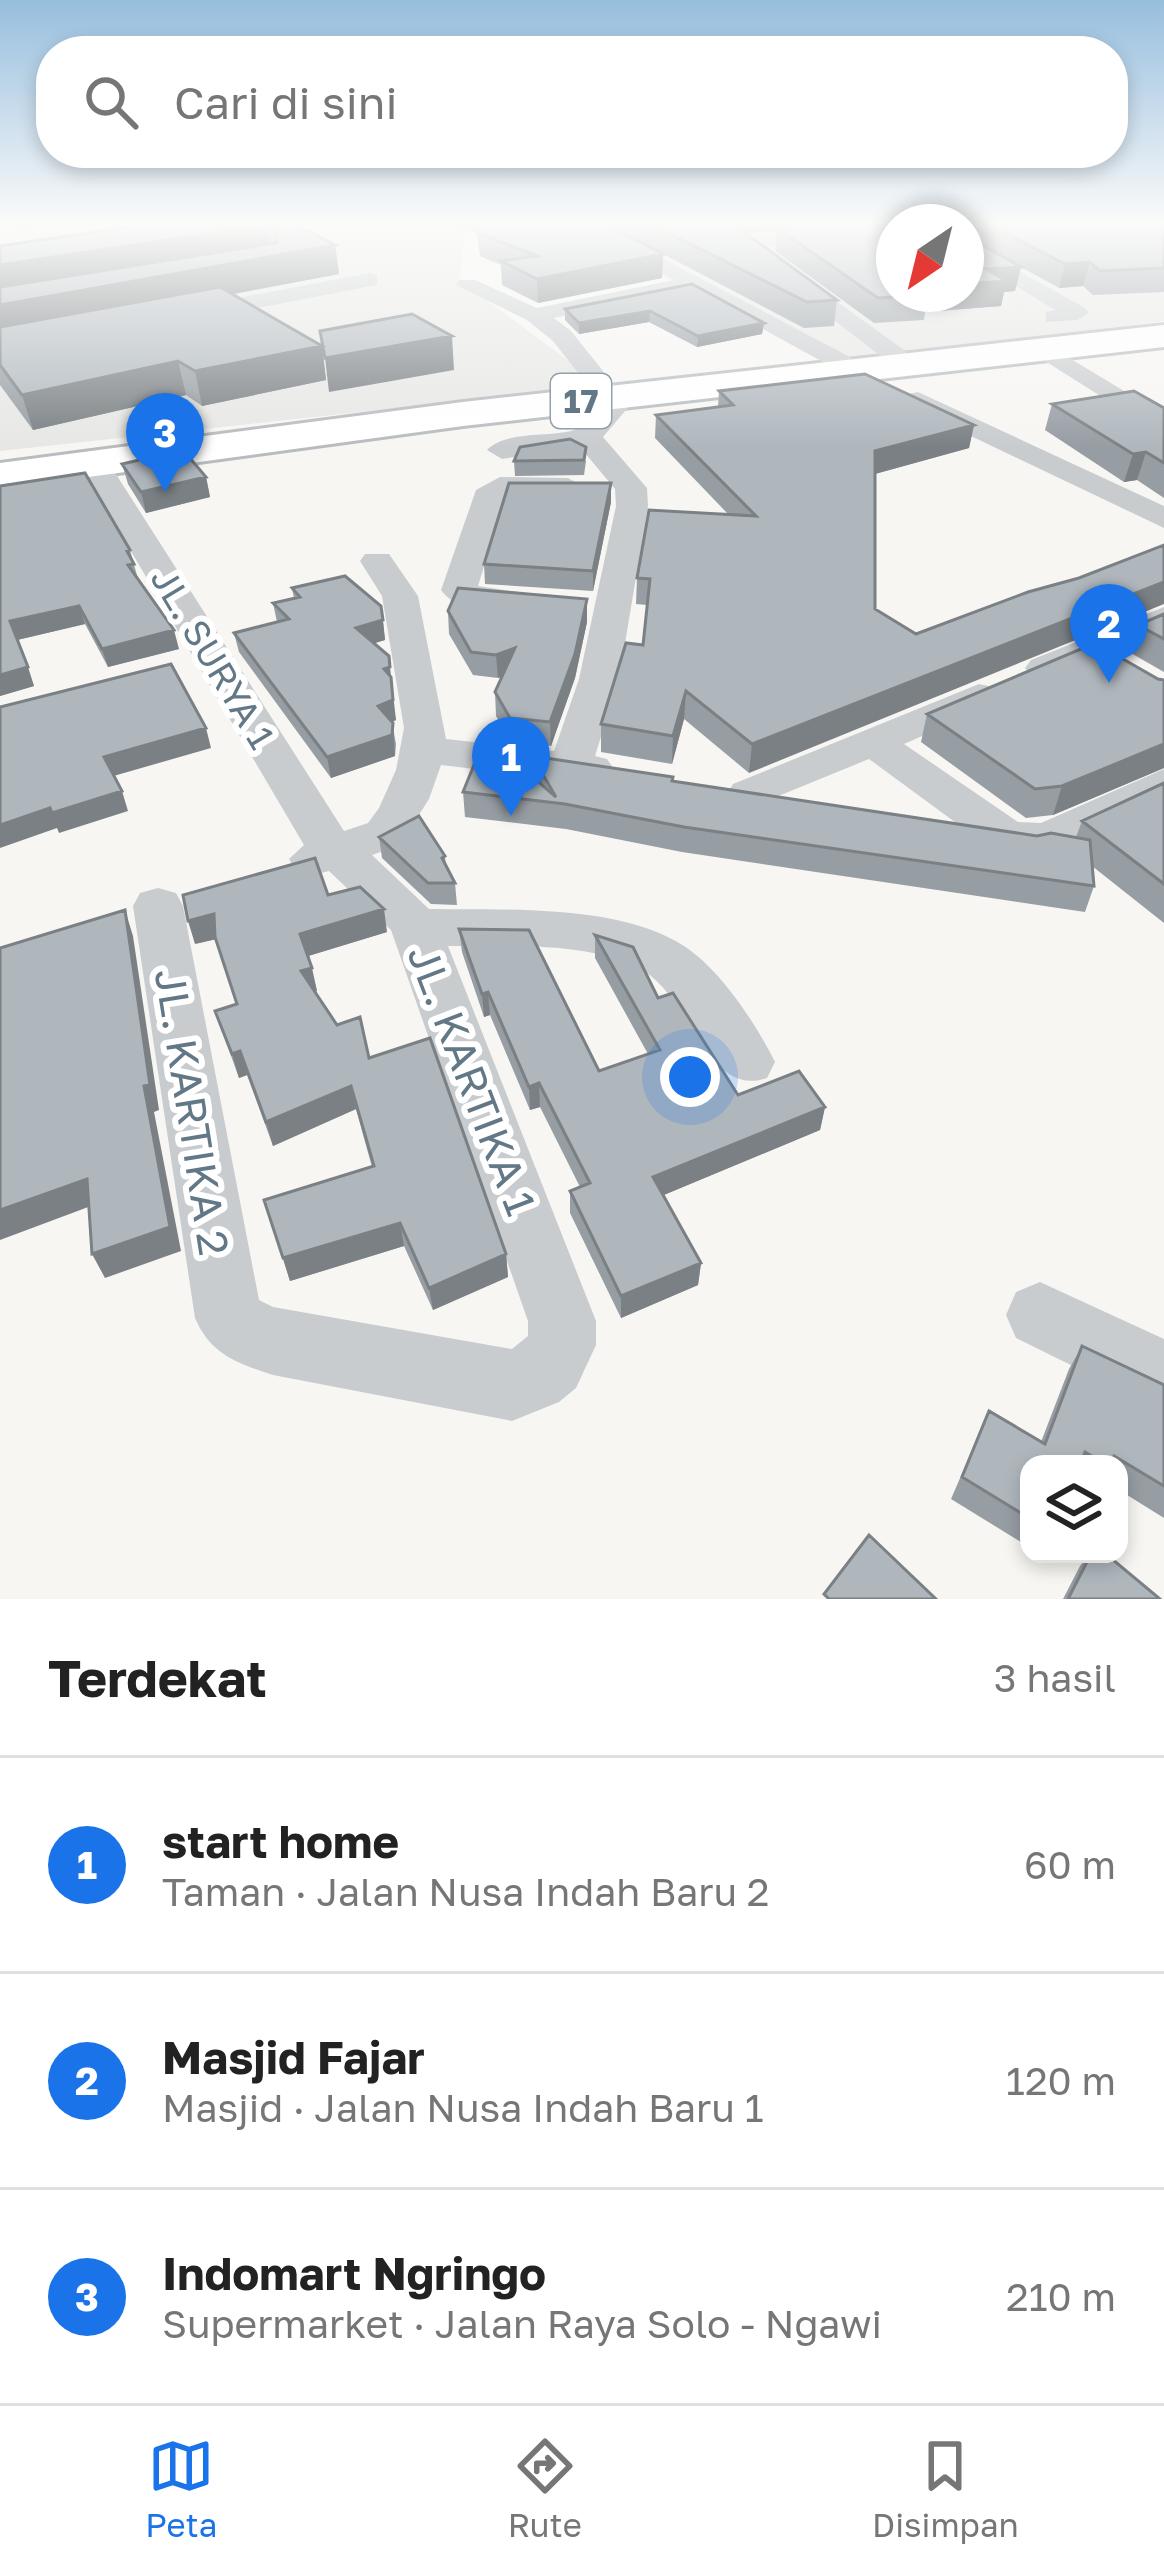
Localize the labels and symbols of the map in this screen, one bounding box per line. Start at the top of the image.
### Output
north arrow [876,204,984,312]
road number: 17 [551,374,611,428]
pin: 3 [126,393,204,492]
street label: JL. SURYA 1 [143,559,284,756]
pin: 2 [1070,584,1148,683]
pin: 1 [472,717,550,816]
street label: JL. KARTIKA 1 [398,937,547,1222]
street label: JL. KARTIKA 2 [146,965,240,1259]
your location [660,1047,720,1107]

